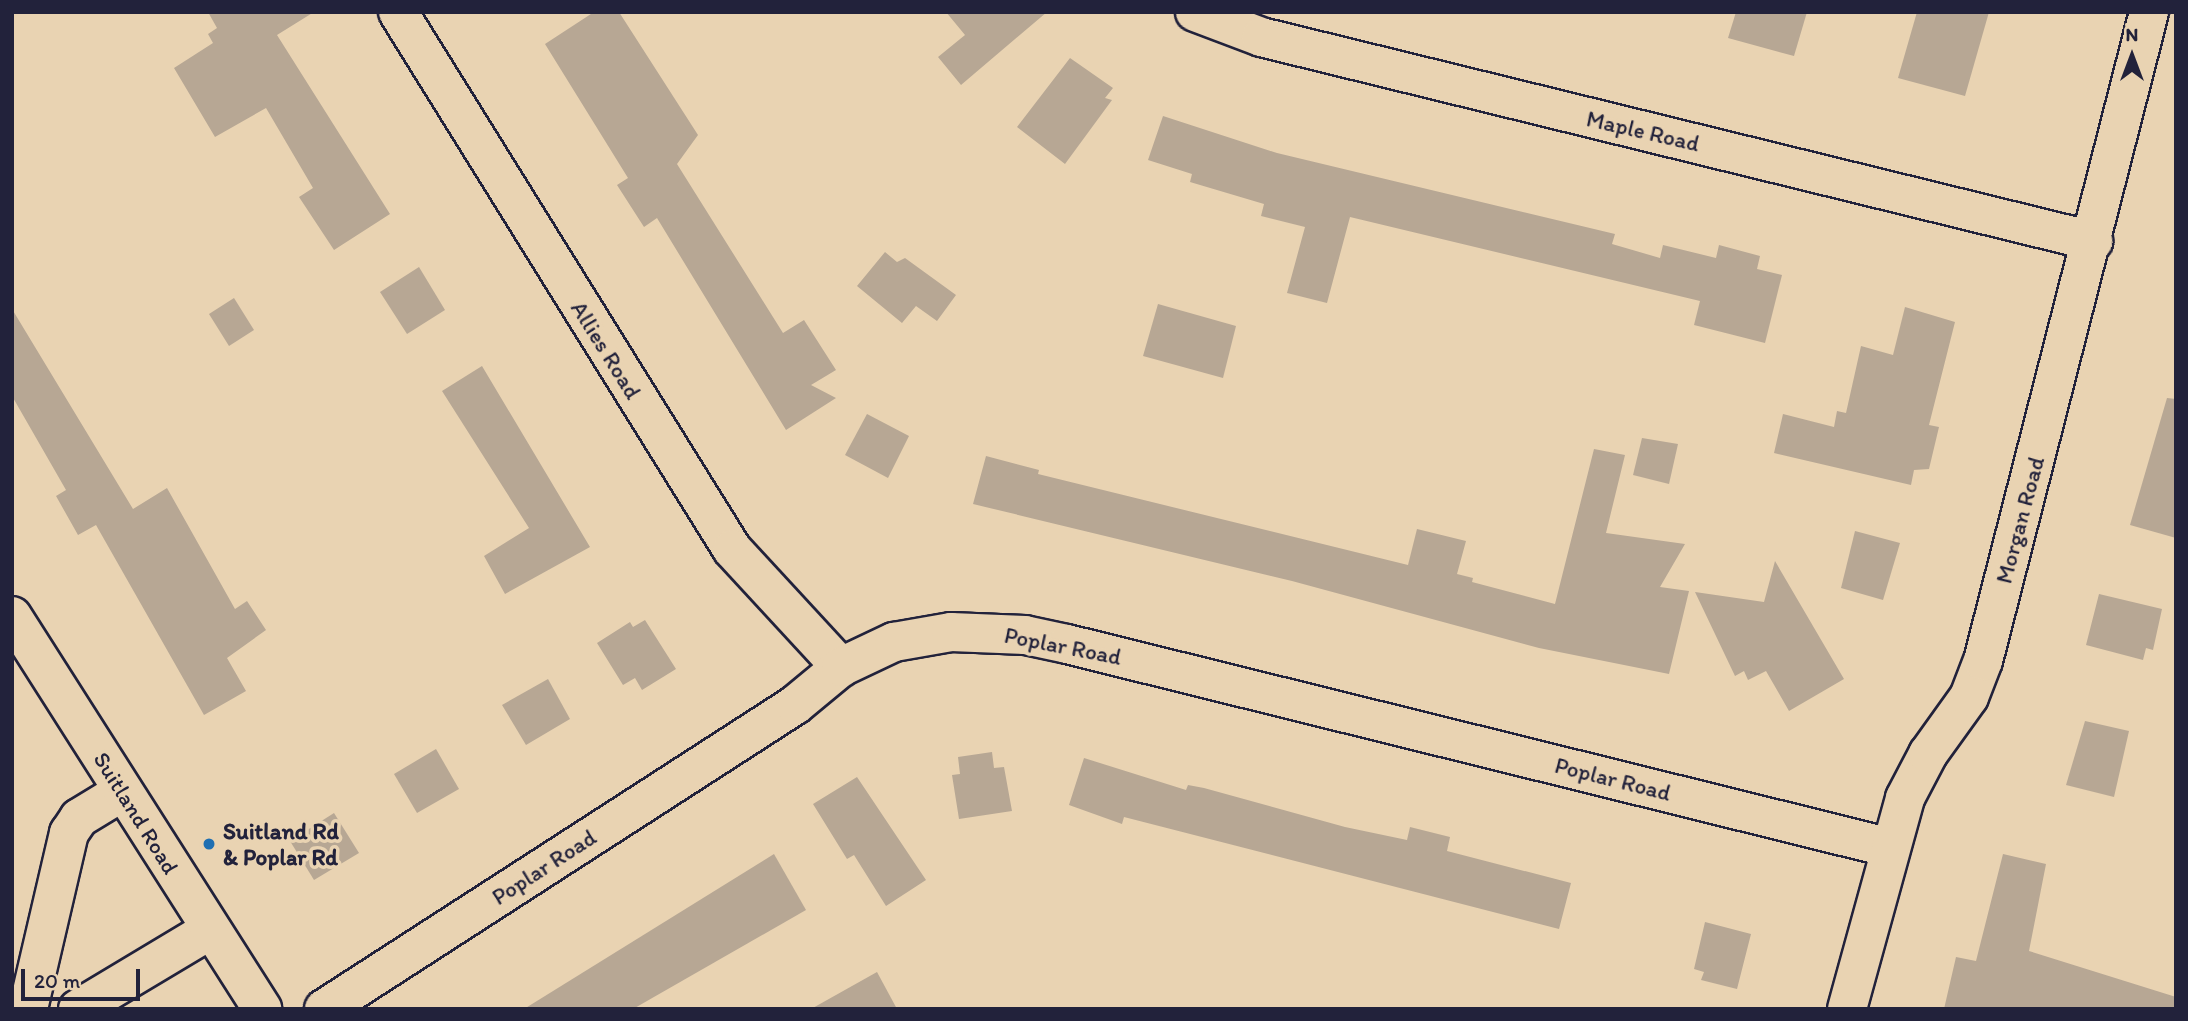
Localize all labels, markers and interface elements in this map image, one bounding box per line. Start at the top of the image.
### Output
north arrow [2097,21,2167,91]
text: N [2126,23,2138,46]
street label: Maple Road [1584,105,1702,157]
street label: Allies Road [565,296,647,404]
street label: Morgan Road [1990,454,2050,586]
street label: Poplar Road [1002,621,1124,671]
street label: Suitland Road [87,747,185,879]
street label: Poplar Road [1552,751,1674,807]
place label: Suitland Rd & Poplar Rd [223,817,339,871]
street label: Poplar Road [487,823,601,911]
marker: Suitland Rd & Poplar Rd [201,836,217,852]
scale bar [24,954,144,998]
text: 20 m [34,968,80,993]

